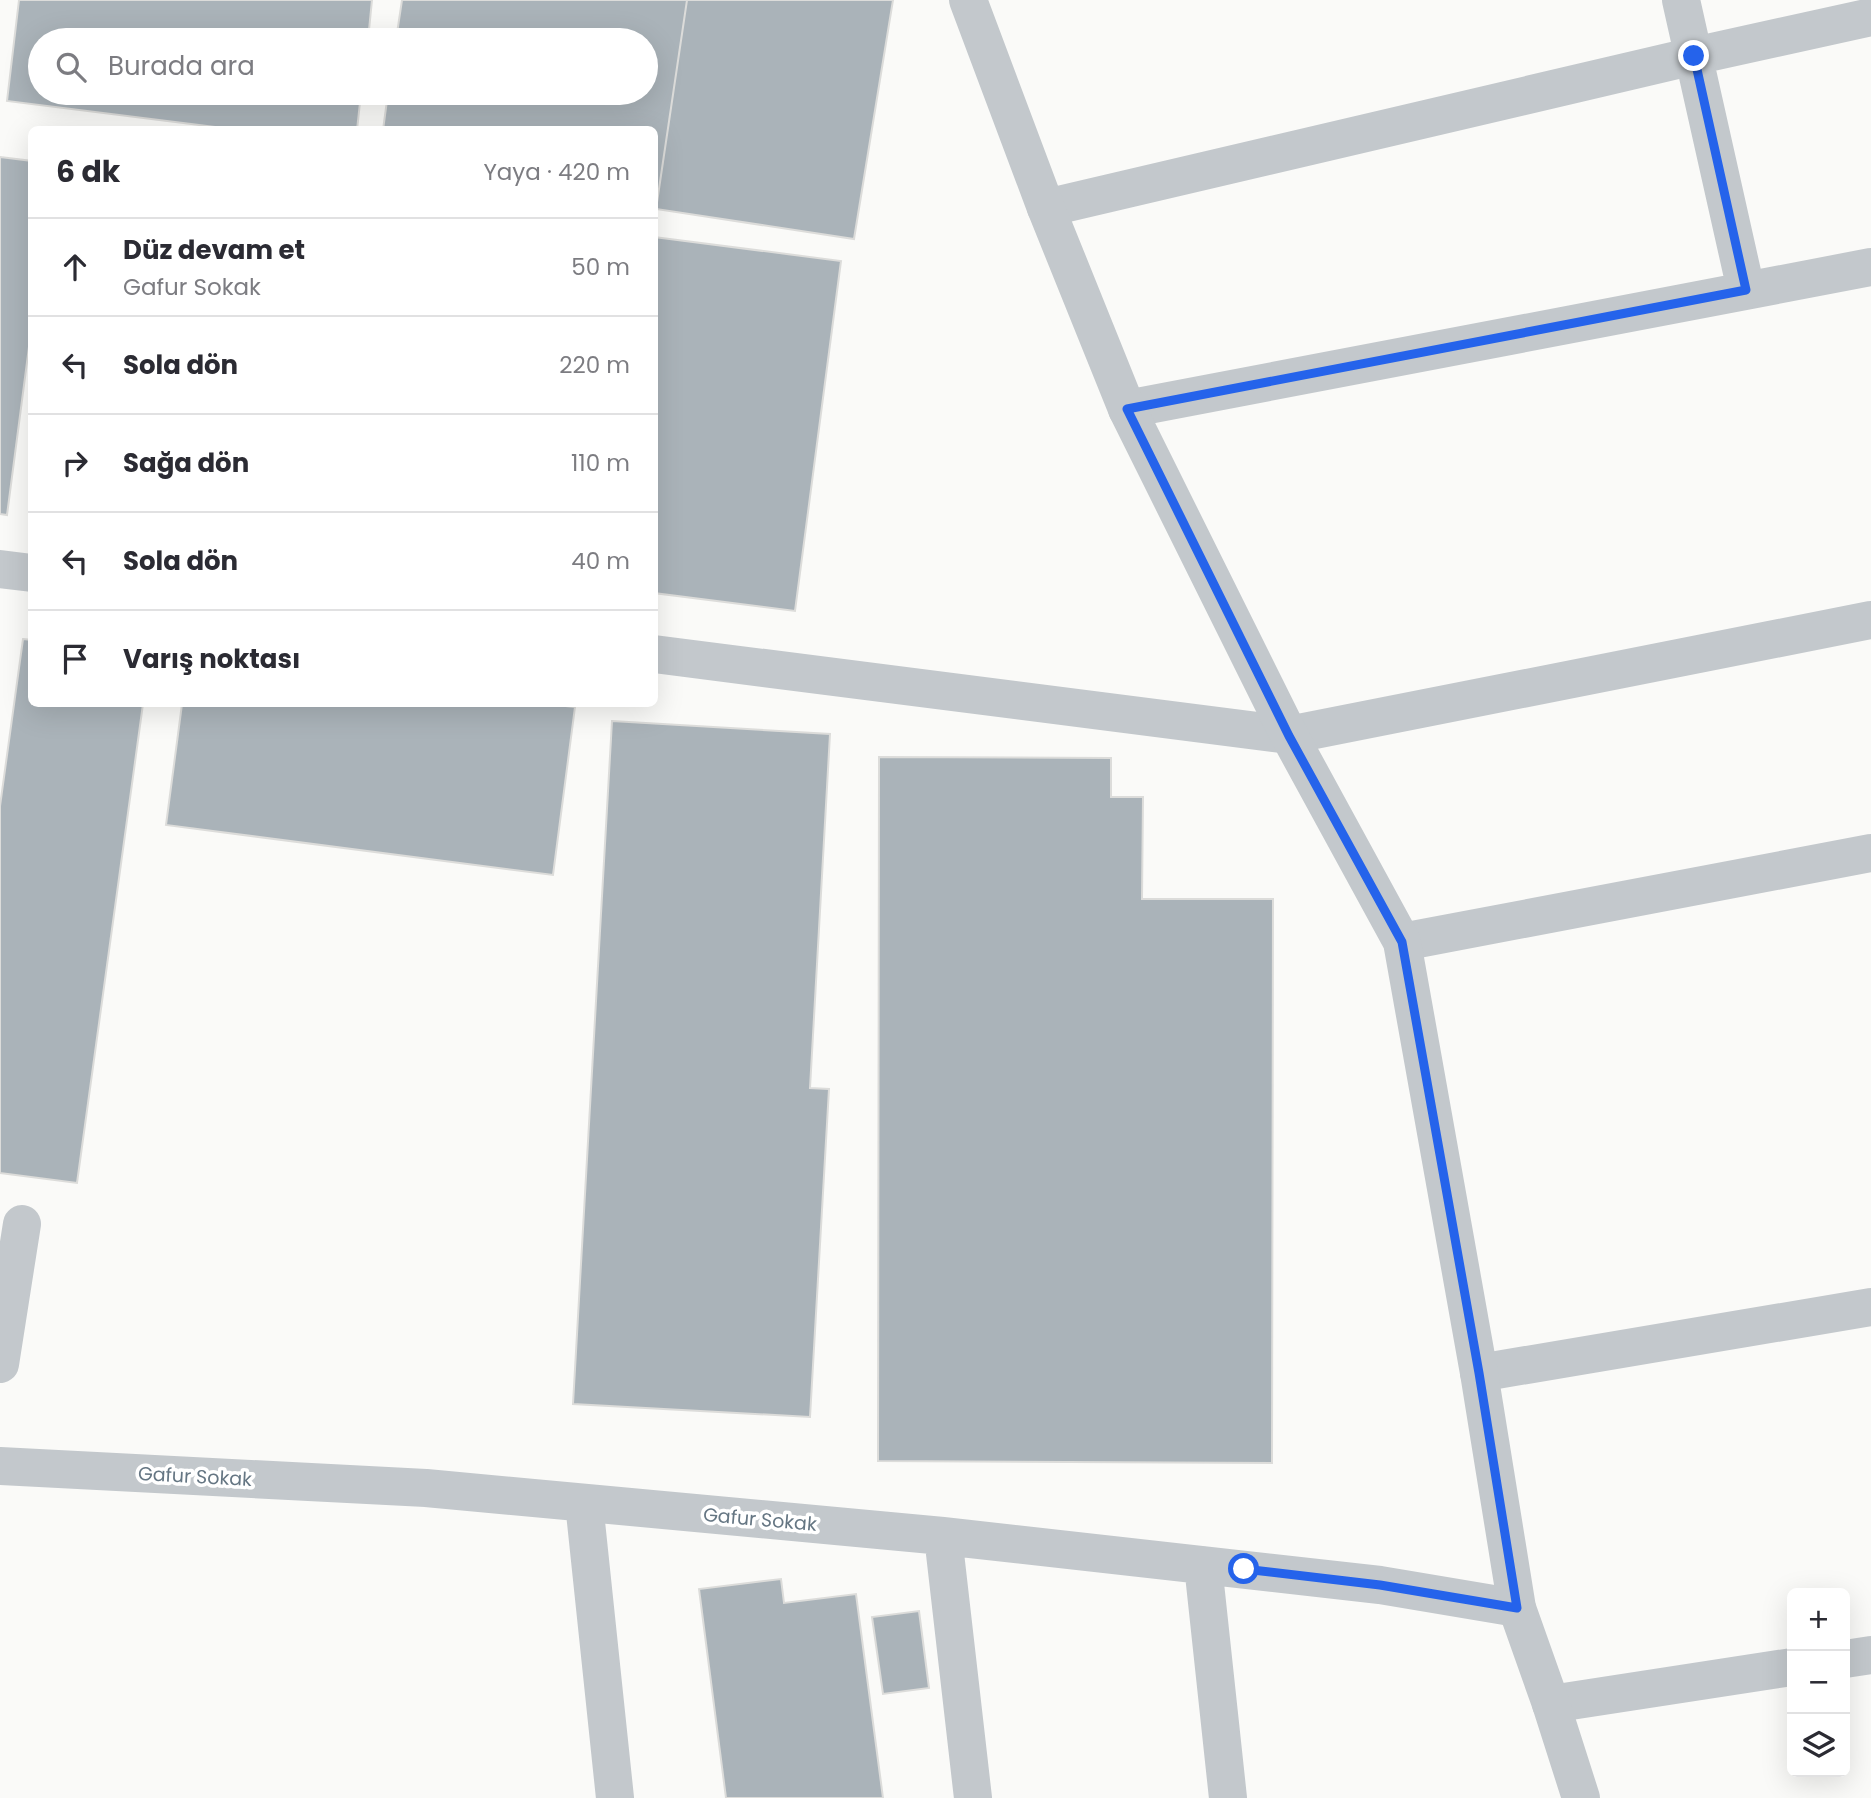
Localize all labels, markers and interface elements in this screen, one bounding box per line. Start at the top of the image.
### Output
search box [28,28,658,105]
route end [1678,40,1709,71]
icon: search [52,48,90,86]
text: Burada ara [108,48,255,84]
text: 6 dk [56,150,120,193]
text: Yaya · 420 m [483,156,630,188]
text: Düz devam et [123,232,305,268]
icon: ahead [56,248,94,286]
text: 50 m [571,251,630,283]
text: Gafur Sokak [123,271,261,303]
icon: left [56,346,94,384]
text: Sola dön [123,347,238,383]
text: 220 m [559,349,630,381]
icon: right [56,444,94,482]
text: Sağa dön [123,445,249,481]
text: 110 m [571,447,630,479]
icon: left [56,542,94,580]
text: Sola dön [123,543,238,579]
text: 40 m [571,545,630,577]
icon: arrive [56,640,94,678]
text: Varış noktası [123,641,300,677]
street label: Gafur Sokak [137,1460,253,1493]
street label: Gafur Sokak [702,1501,818,1538]
route start [1228,1553,1259,1584]
map controls [1787,1588,1850,1777]
button: + [1787,1588,1850,1651]
button: − [1787,1651,1850,1714]
button: layers [1787,1714,1850,1777]

